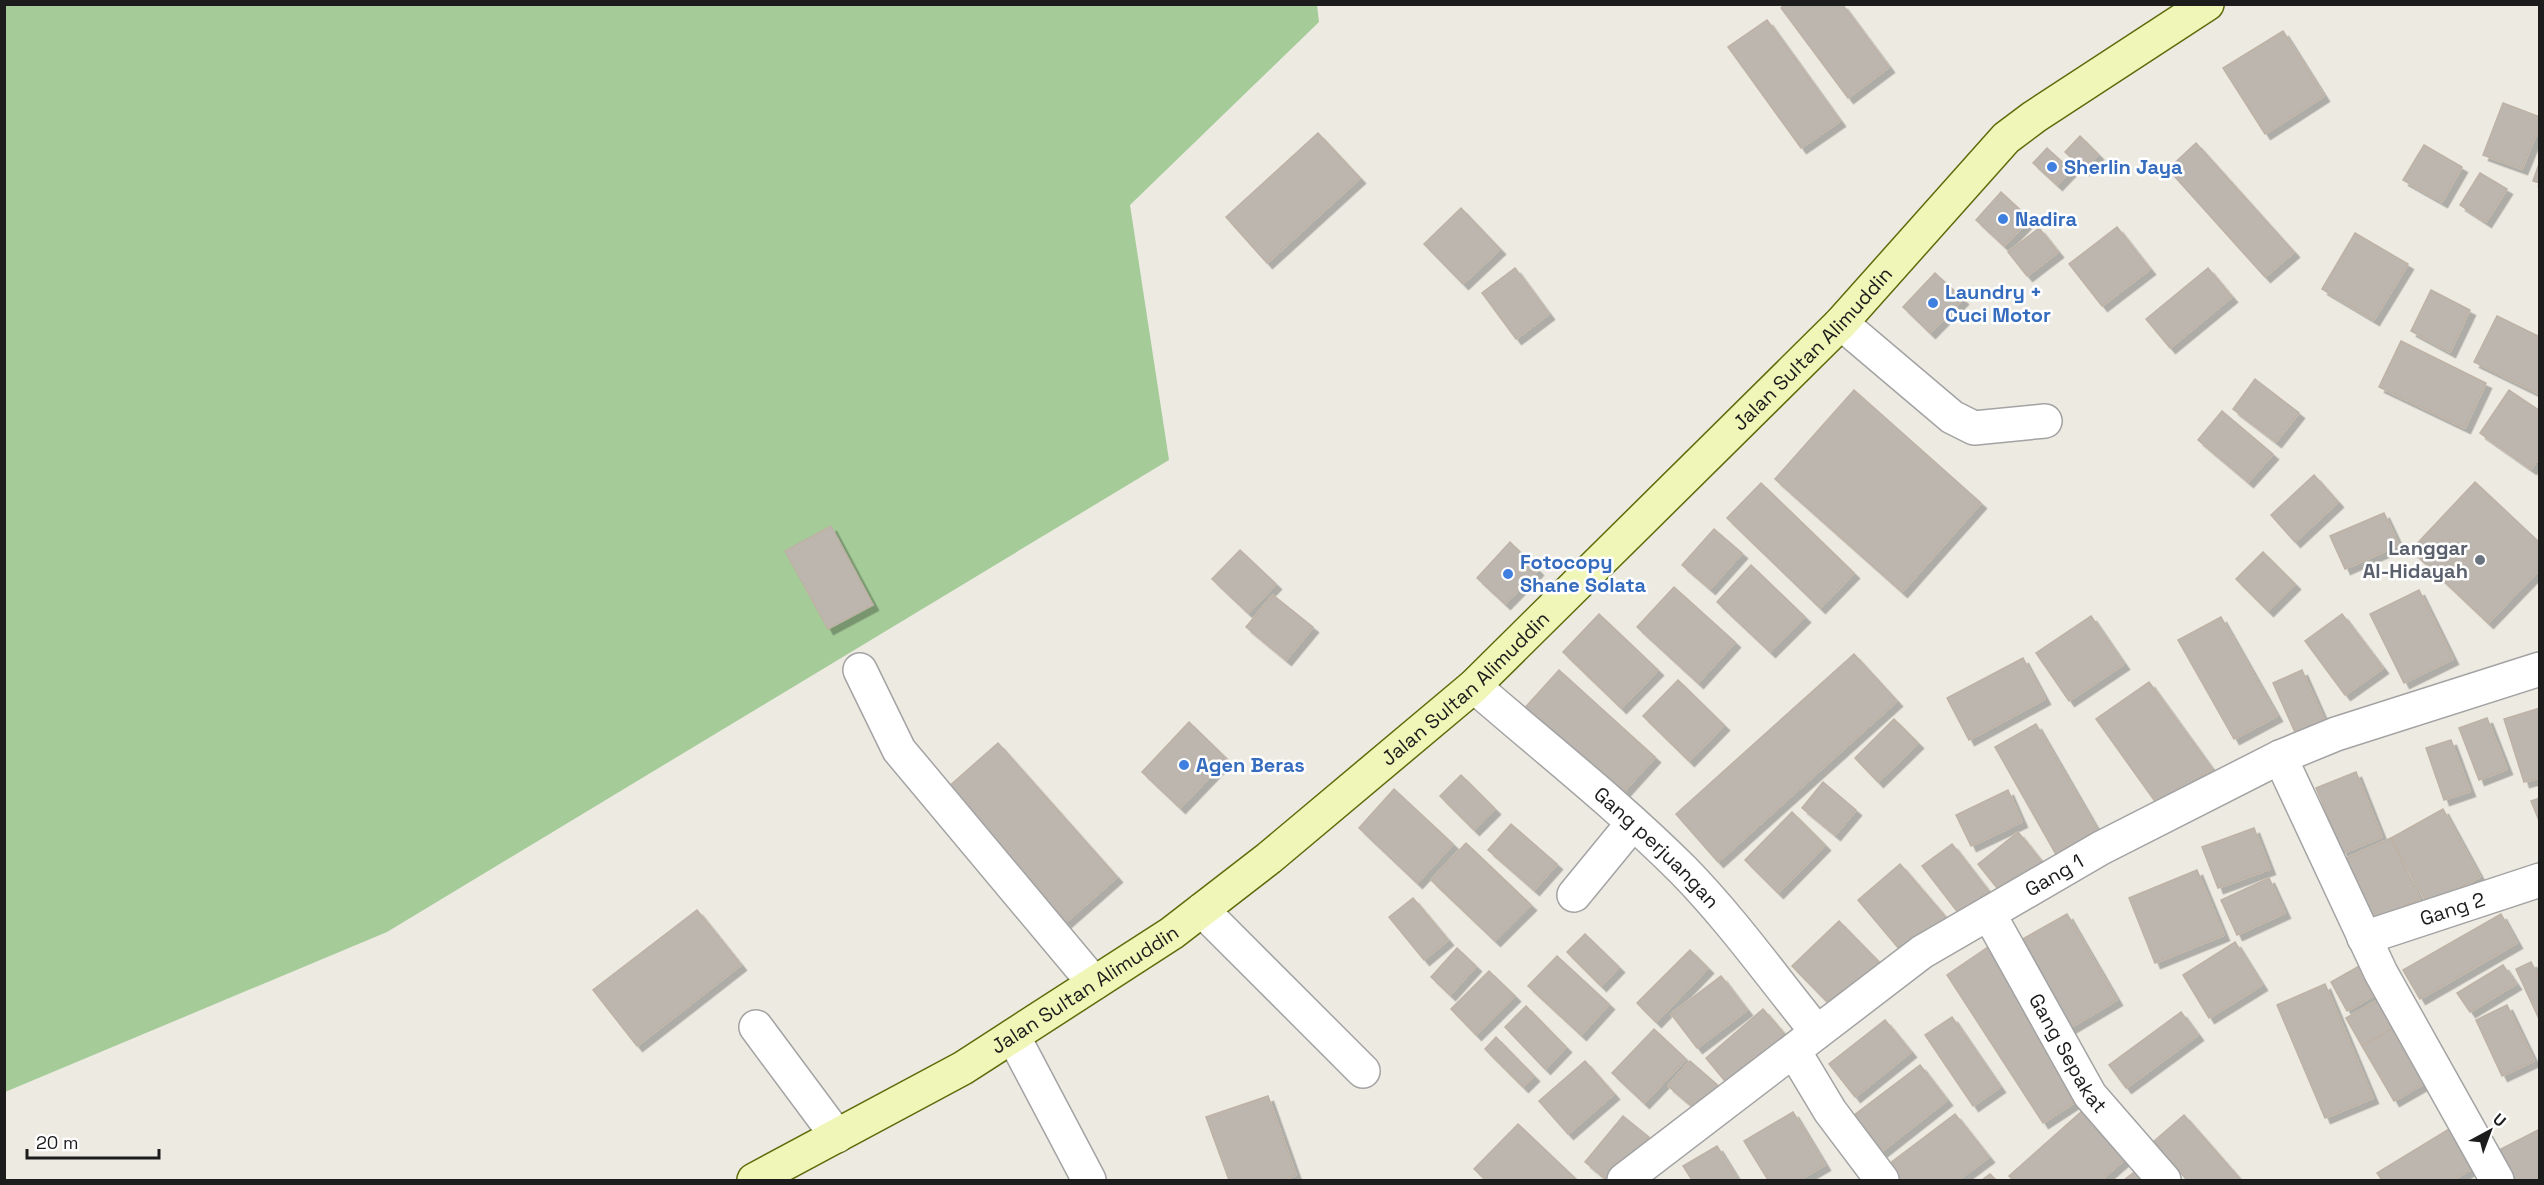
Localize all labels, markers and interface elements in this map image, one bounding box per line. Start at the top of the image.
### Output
place label: Sherlin Jaya [2064,154,2183,180]
marker: Sherlin Jaya [2045,160,2059,174]
place label: Nadira [2015,206,2078,232]
marker: Nadira [1996,212,2010,226]
street label: Jalan Sultan Alimuddin [1727,261,1898,436]
place label: Laundry + Cuci Motor [1945,279,2051,328]
marker: Laundry + Cuci Motor [1926,296,1940,310]
place label: Langgar Al-Hidayah [2363,535,2468,584]
place label: Fotocopy Shane Solata [1520,549,1647,598]
marker: Langgar Al-Hidayah [2473,553,2487,567]
marker: Fotocopy Shane Solata [1501,567,1515,581]
street label: Jalan Sultan Alimuddin [1376,606,1555,771]
place label: Agen Beras [1196,752,1305,778]
marker: Agen Beras [1177,758,1191,772]
street label: Gang perjuangan [1589,781,1725,914]
street label: Gang 1 [2020,848,2088,902]
street label: Gang 2 [2416,886,2488,932]
street label: Jalan Sultan Alimuddin [986,919,1184,1060]
street label: Gang Sepakat [2023,989,2113,1118]
north arrow [2460,1101,2520,1161]
text: U [2489,1109,2510,1132]
scale bar [27,1122,159,1160]
text: 20 m [36,1131,79,1154]

